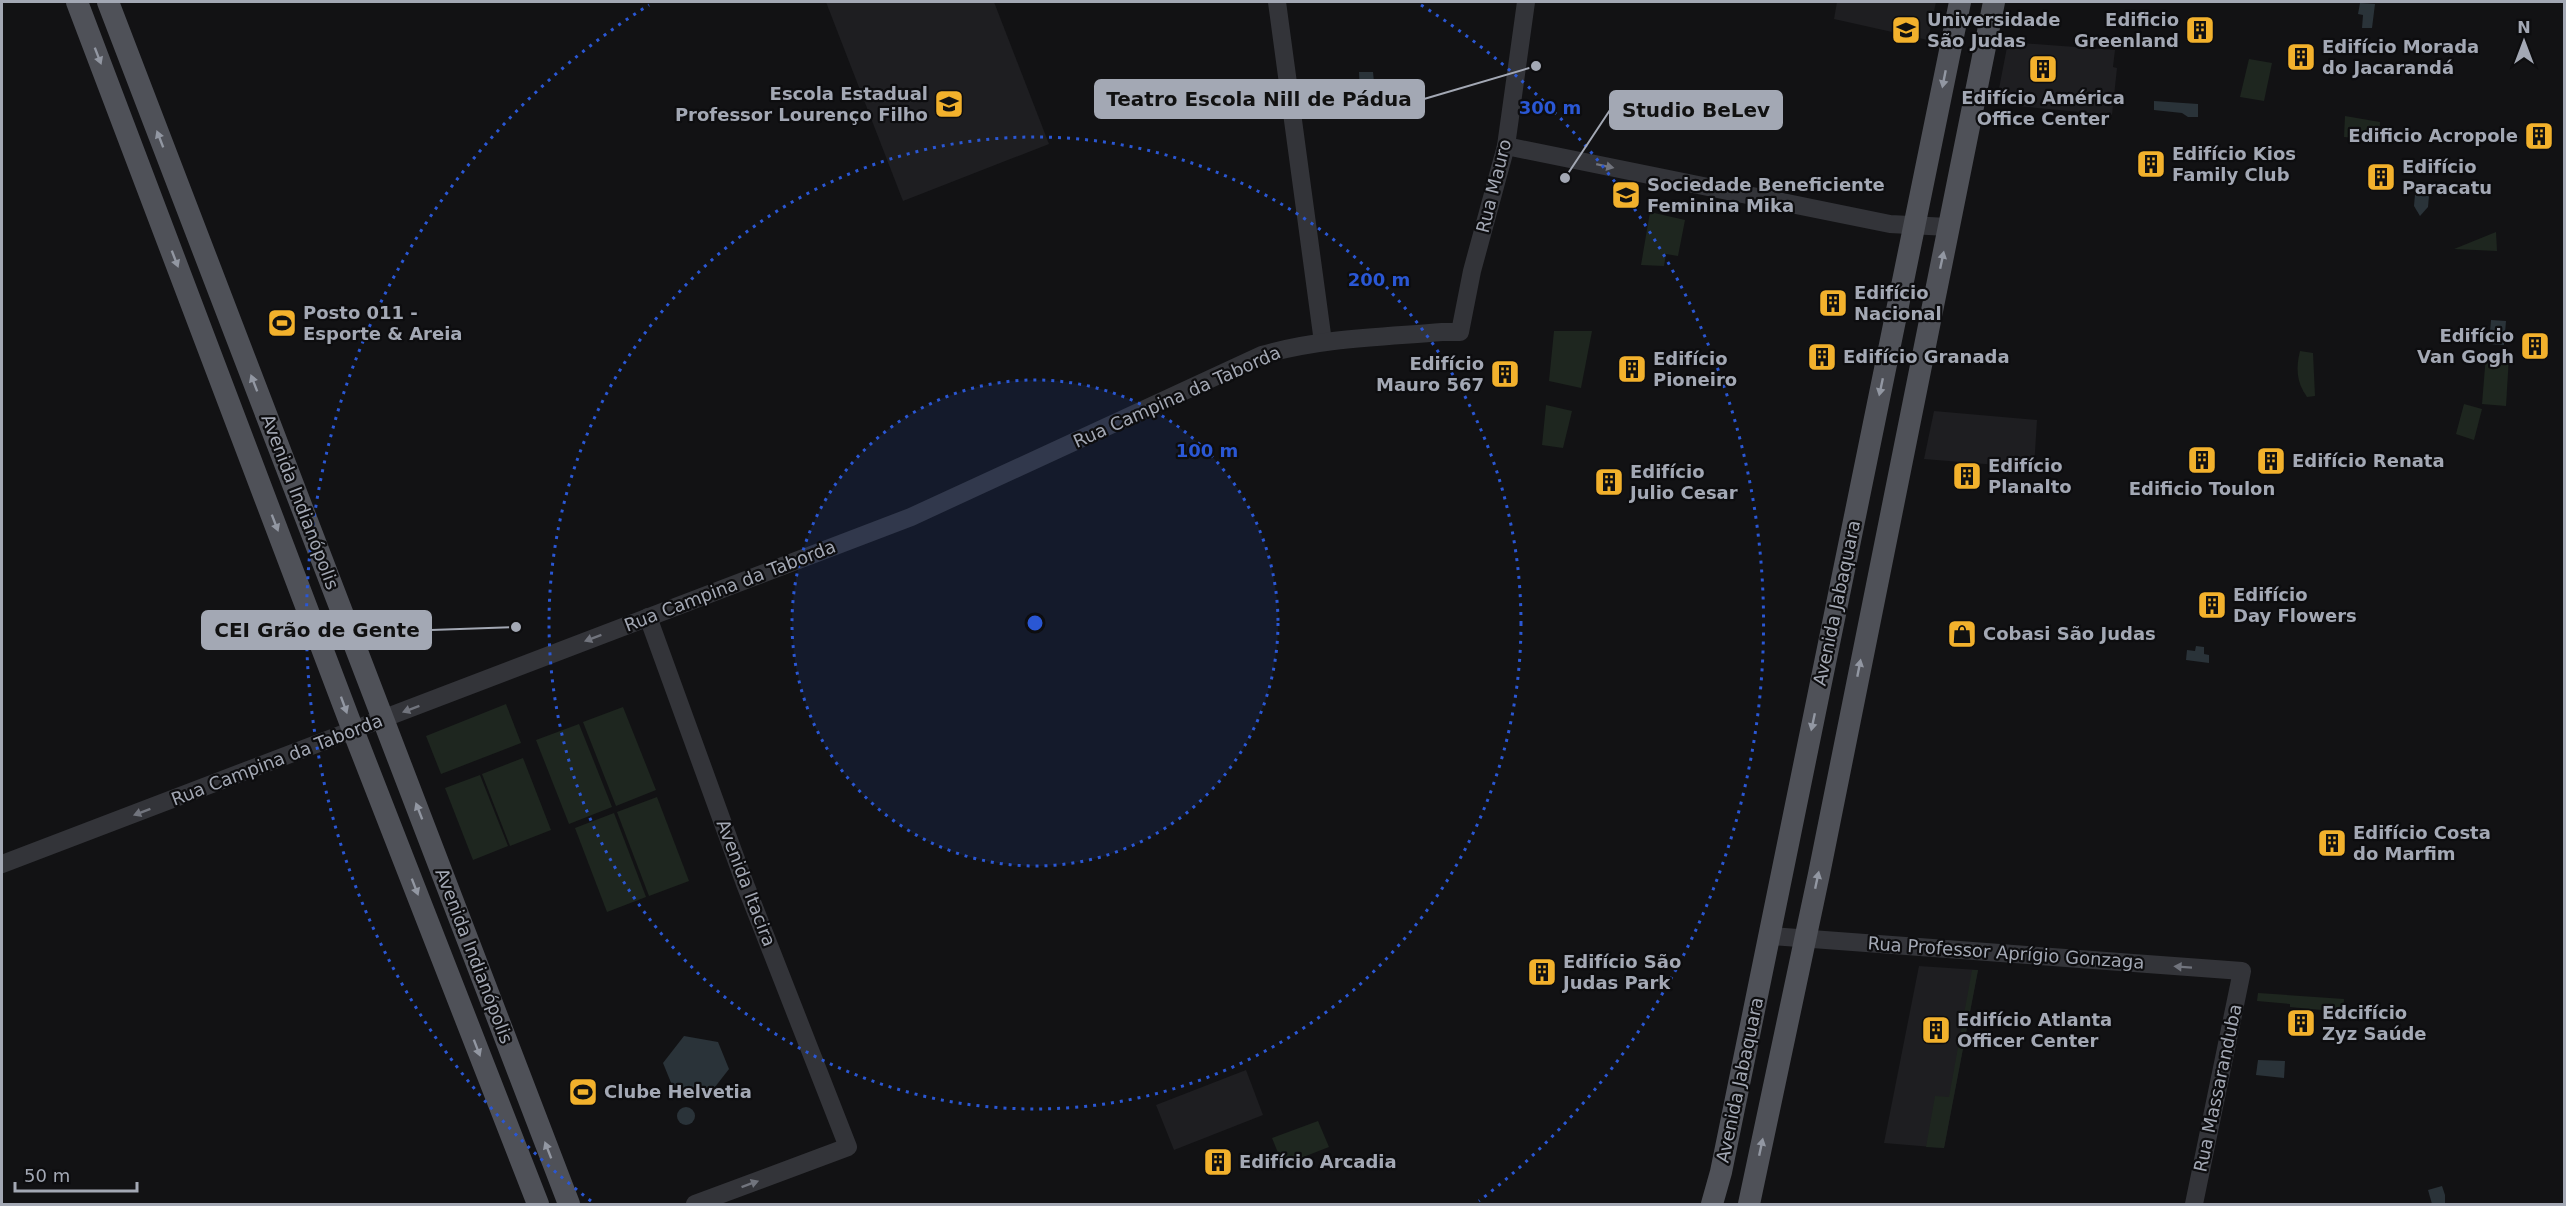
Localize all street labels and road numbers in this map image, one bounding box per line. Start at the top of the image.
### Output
street label: Rua Mauro [1472,137,1515,235]
street label: Rua Campina da Taborda [1070,341,1284,452]
street label: Avenida Indianópolis [257,411,344,592]
street label: Avenida Jabaquara [1809,518,1864,688]
street label: Rua Campina da Taborda [621,535,839,636]
street label: Rua Campina da Taborda [168,709,386,810]
street label: Avenida Itacira [713,816,780,949]
street label: Avenida Indianópolis [431,865,518,1046]
street label: Rua Professor Aprígio Gonzaga [1867,932,2145,973]
street label: Avenida Jabaquara [1712,995,1767,1165]
street label: Rua Massaranduba [2189,1002,2246,1174]

